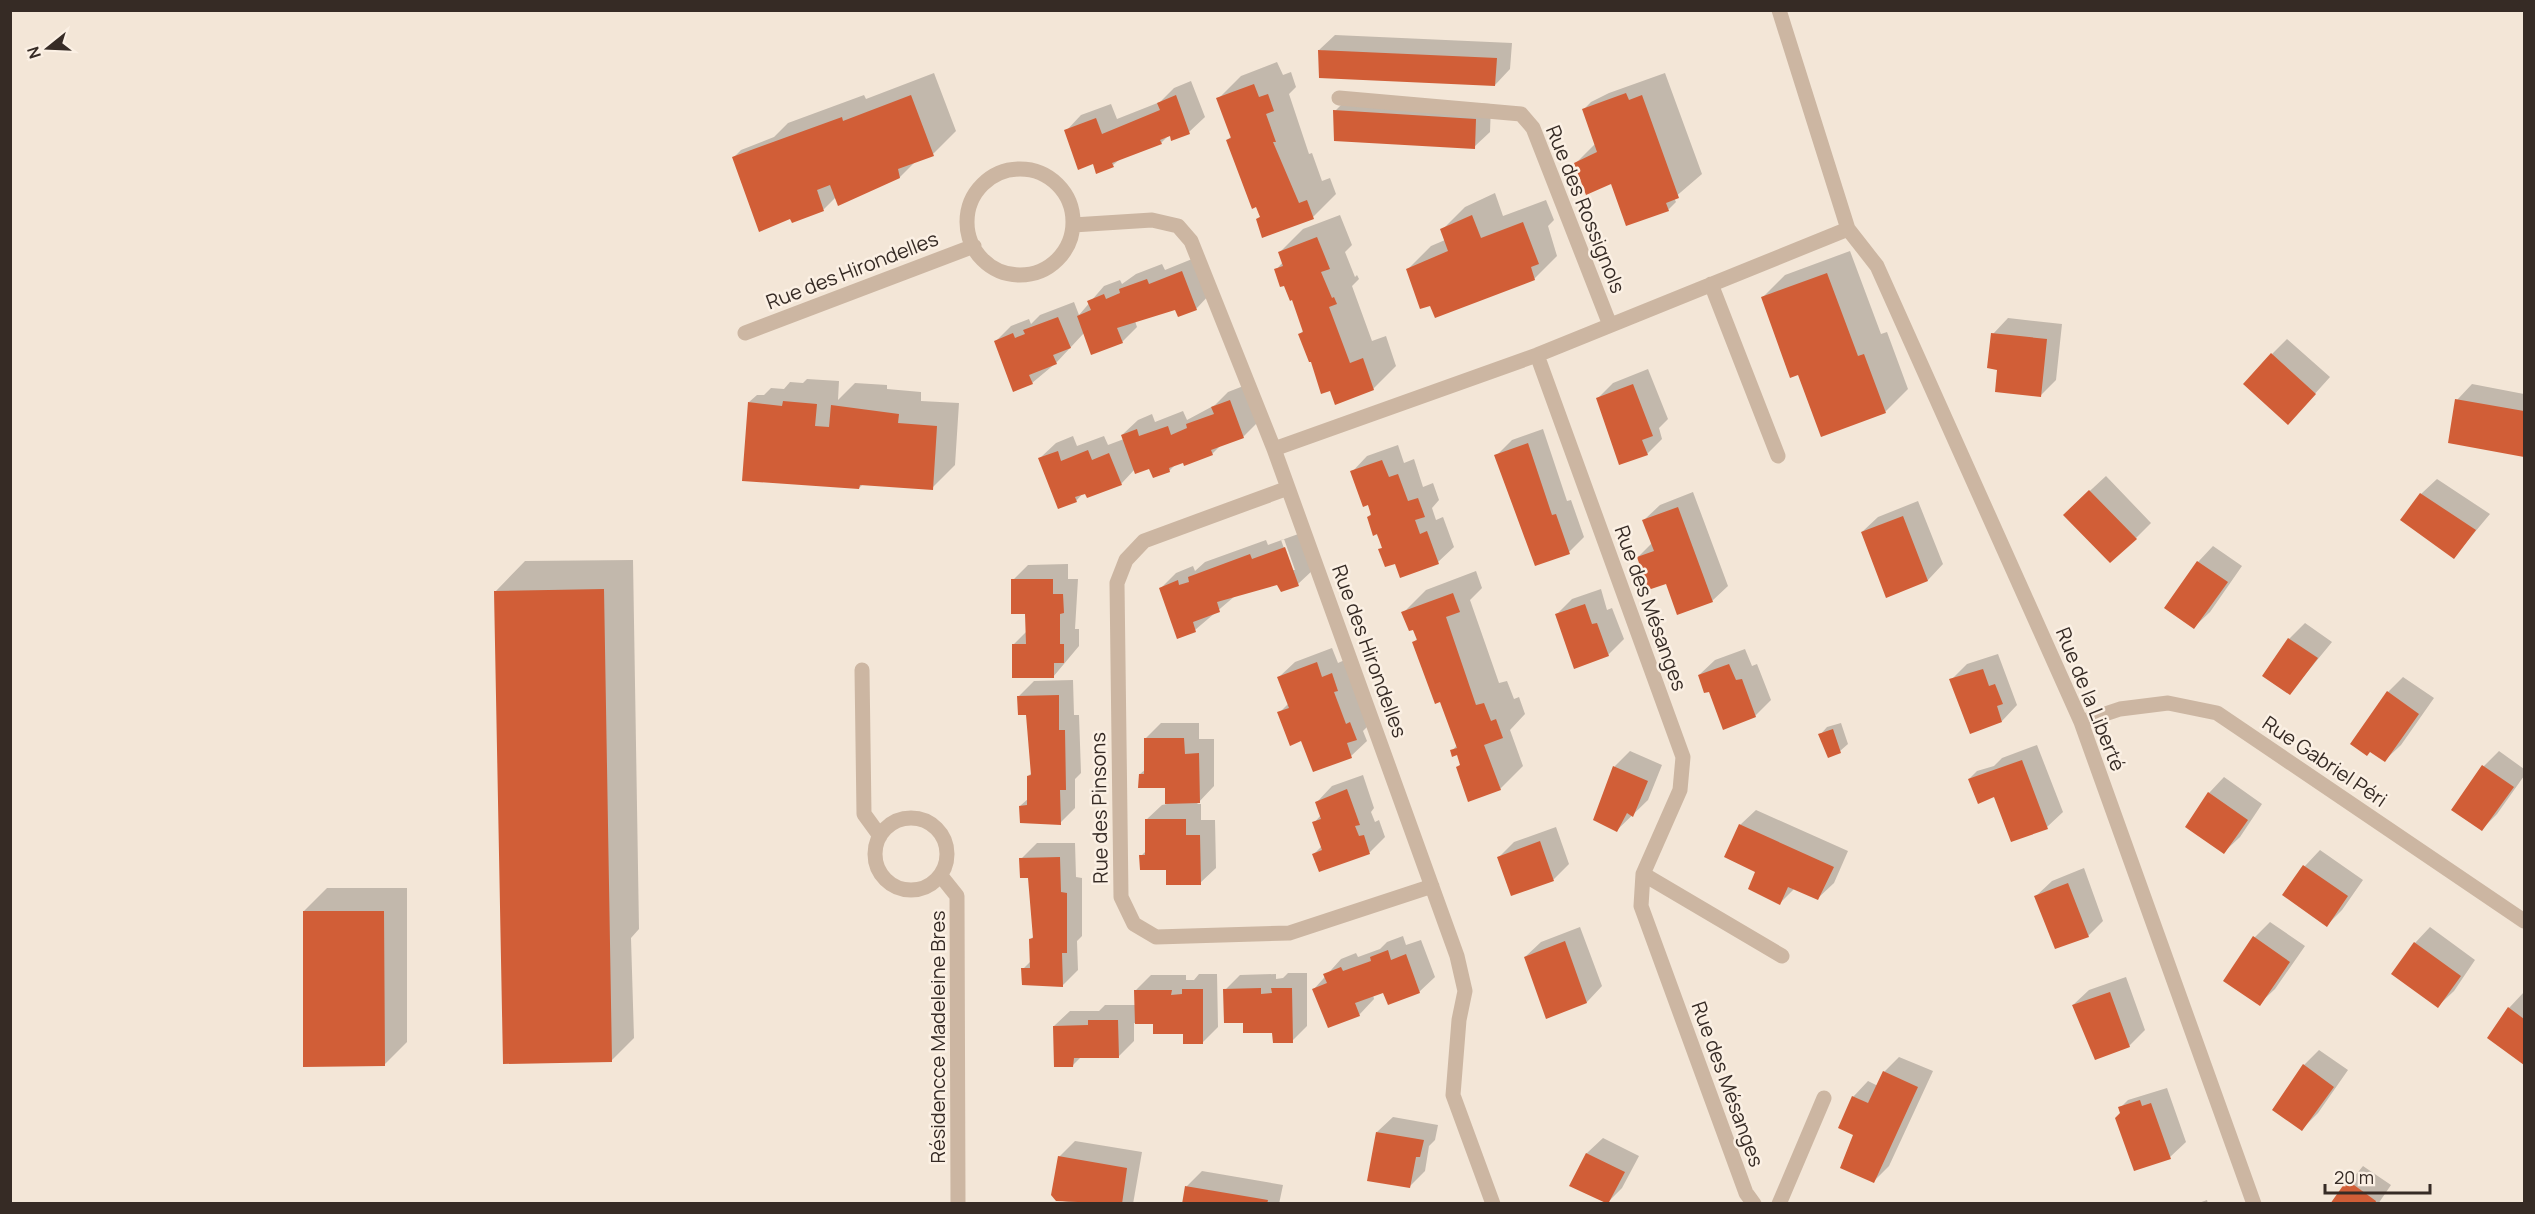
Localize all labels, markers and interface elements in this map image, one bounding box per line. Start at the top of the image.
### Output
north arrow [18,18,78,78]
text: N [21,44,46,62]
street label: Rue des Rossignols [1540,121,1632,297]
street label: Rue des Hirondelles [762,225,942,315]
street label: Rue des Mésanges [1609,522,1693,694]
street label: Rue des Hirondelles [1326,561,1414,741]
street label: Rue de la Liberté [2050,623,2132,775]
street label: Rue Gabriel Péri [2257,709,2393,813]
street label: Rue des Pinsons [1084,732,1114,884]
street label: Résidencce Madeleine Bres [924,910,951,1164]
street label: Rue des Mésanges [1686,998,1770,1170]
scale bar [2325,1157,2430,1195]
text: 20 m [2334,1165,2374,1189]

